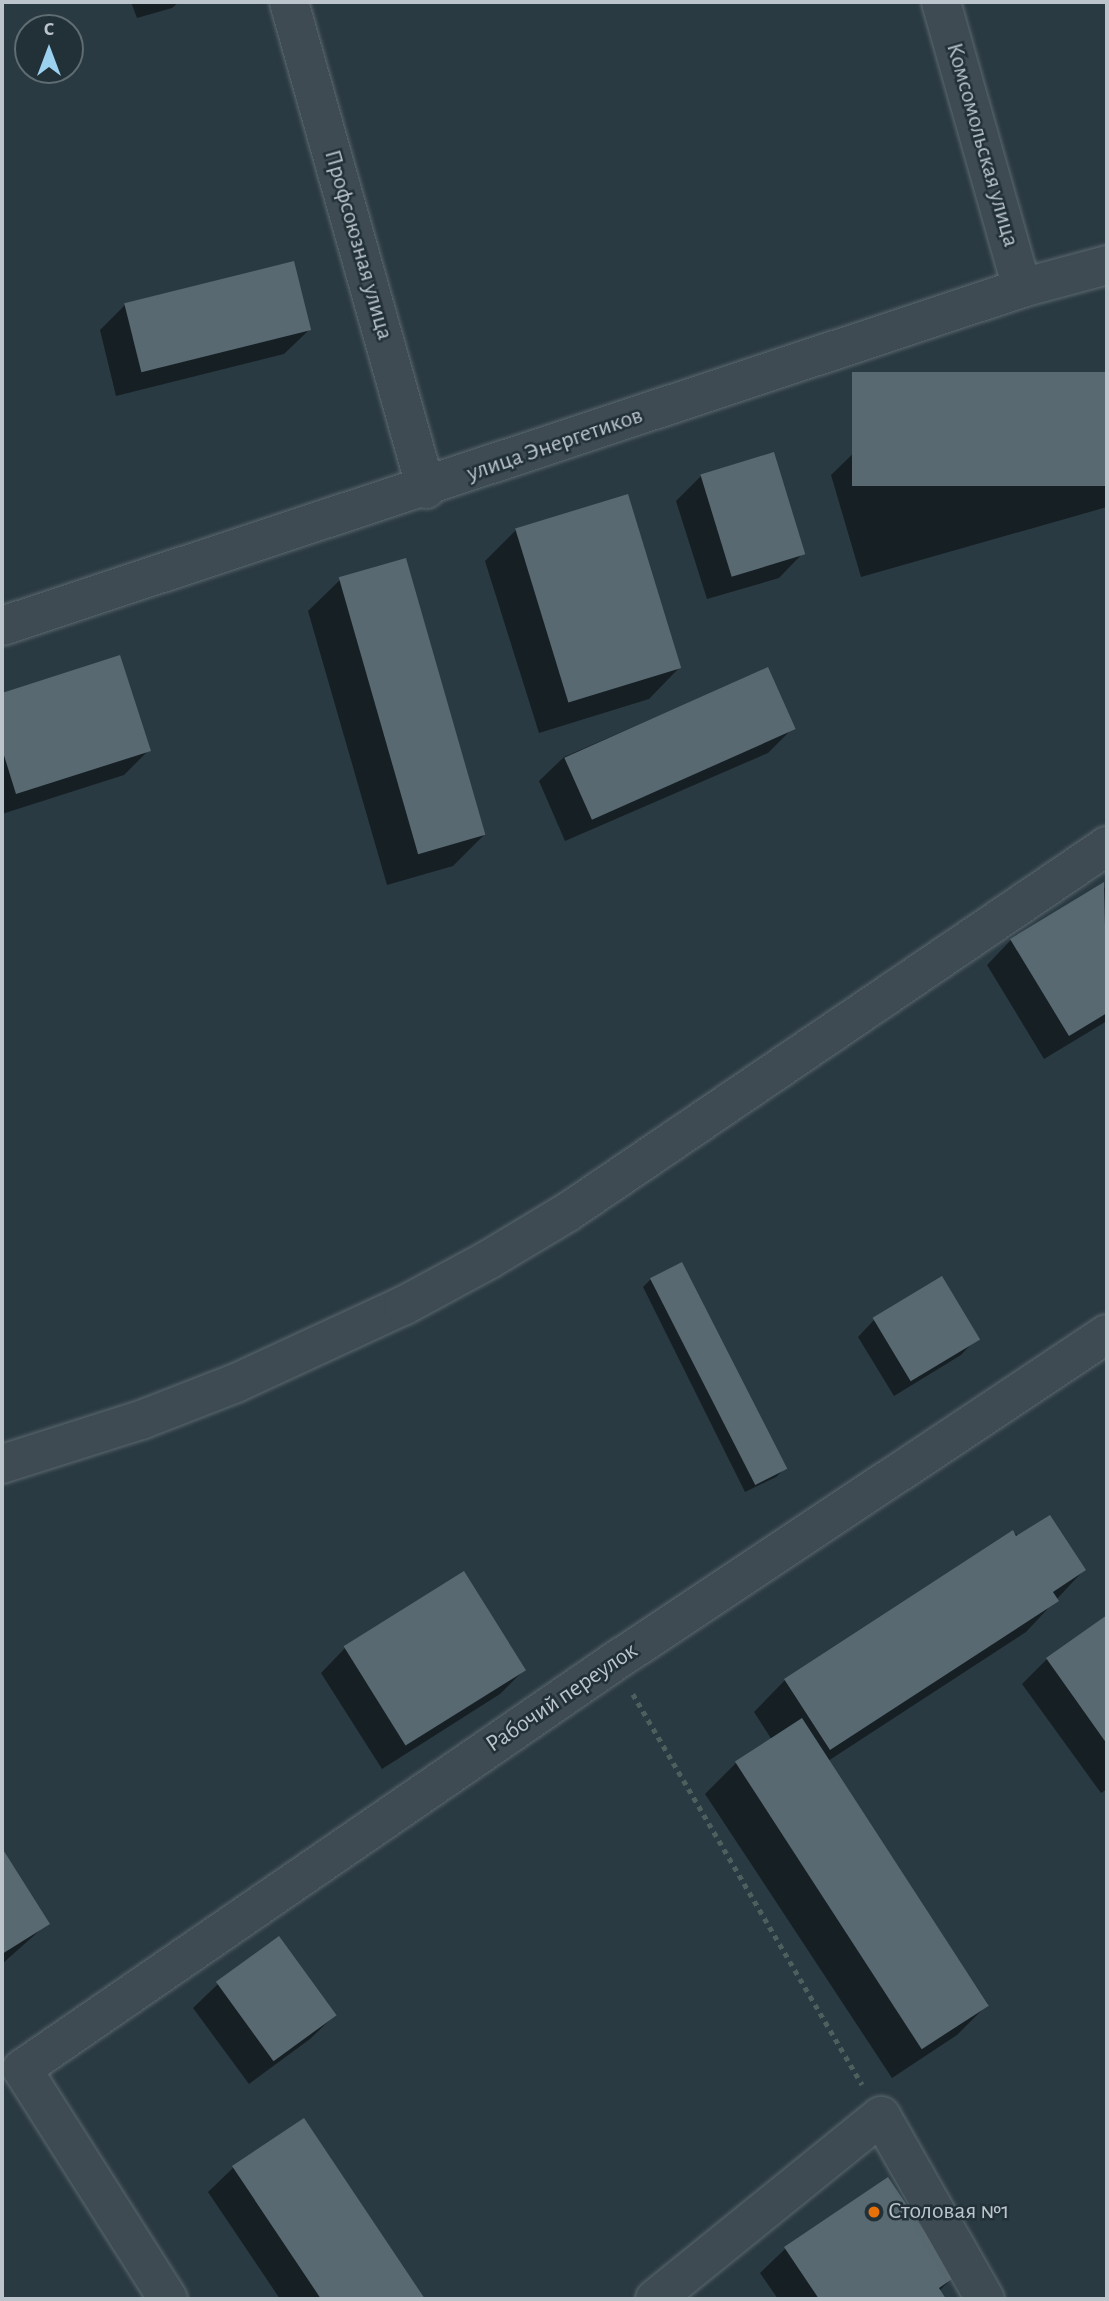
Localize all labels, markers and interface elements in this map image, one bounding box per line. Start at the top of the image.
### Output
north arrow [14,14,84,84]
text: С [44,20,54,39]
street label: Комсомольская улица [939,40,1025,250]
street label: Профсоюзная улица [317,147,399,343]
street label: улица Энергетиков [463,401,647,489]
street label: Рабочий переулок [481,1637,643,1759]
place label: Столовая №1 [888,2198,1010,2226]
marker: Столовая №1 [866,2204,882,2220]

